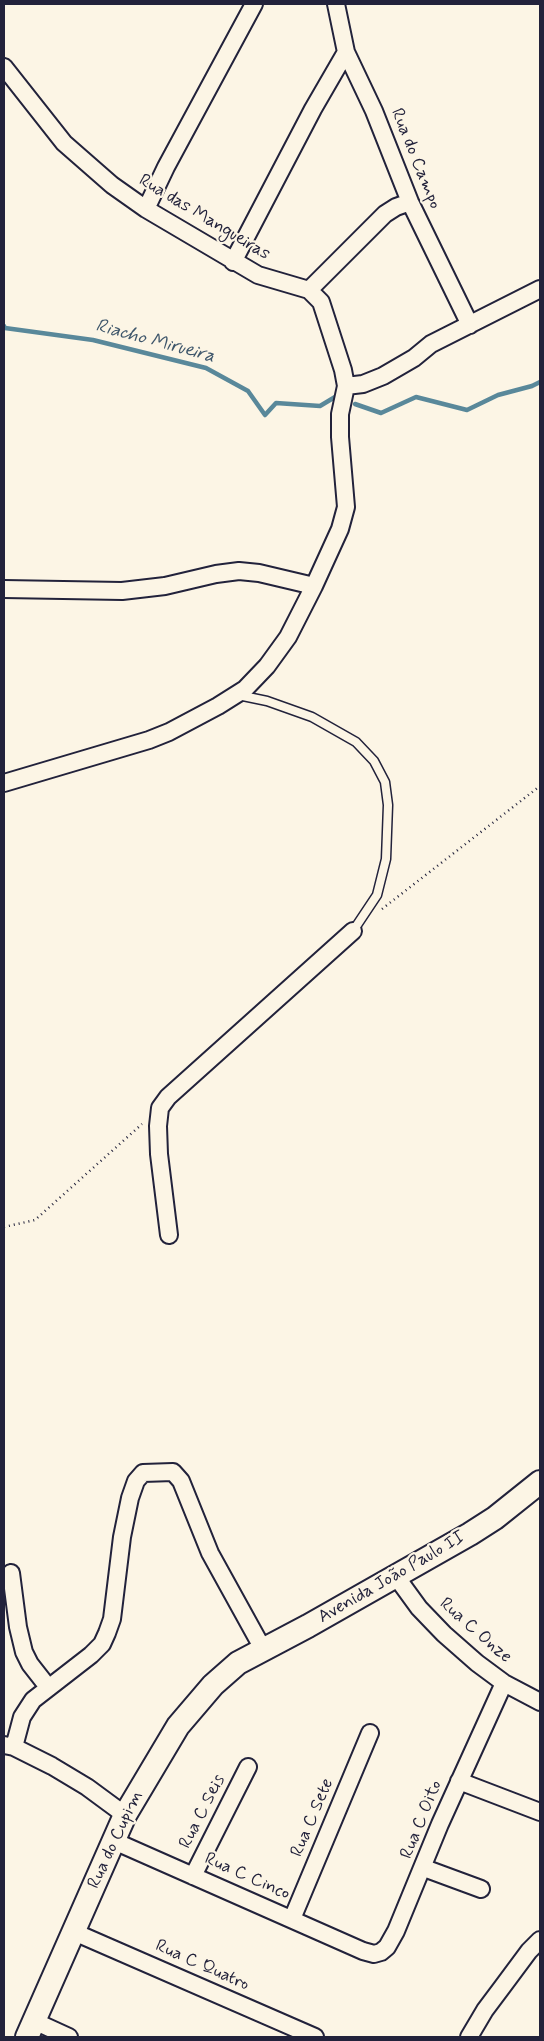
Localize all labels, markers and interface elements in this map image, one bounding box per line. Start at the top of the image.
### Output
street label: Rua do Campo [385,105,445,213]
street label: Rua das Mangueiras [134,170,274,266]
water label: Riacho Mirueira [93,315,217,369]
street label: Avenida João Paulo II [315,1527,469,1629]
street label: Rua C Onze [434,1594,516,1668]
street label: Rua C Seis [175,1771,231,1853]
street label: Rua C Sete [287,1775,339,1861]
street label: Rua C Oito [396,1778,448,1862]
street label: Rua do Cupim [84,1788,148,1892]
street label: Rua C Cinco [201,1849,293,1905]
street label: Rua C Quatro [152,1936,252,1996]

